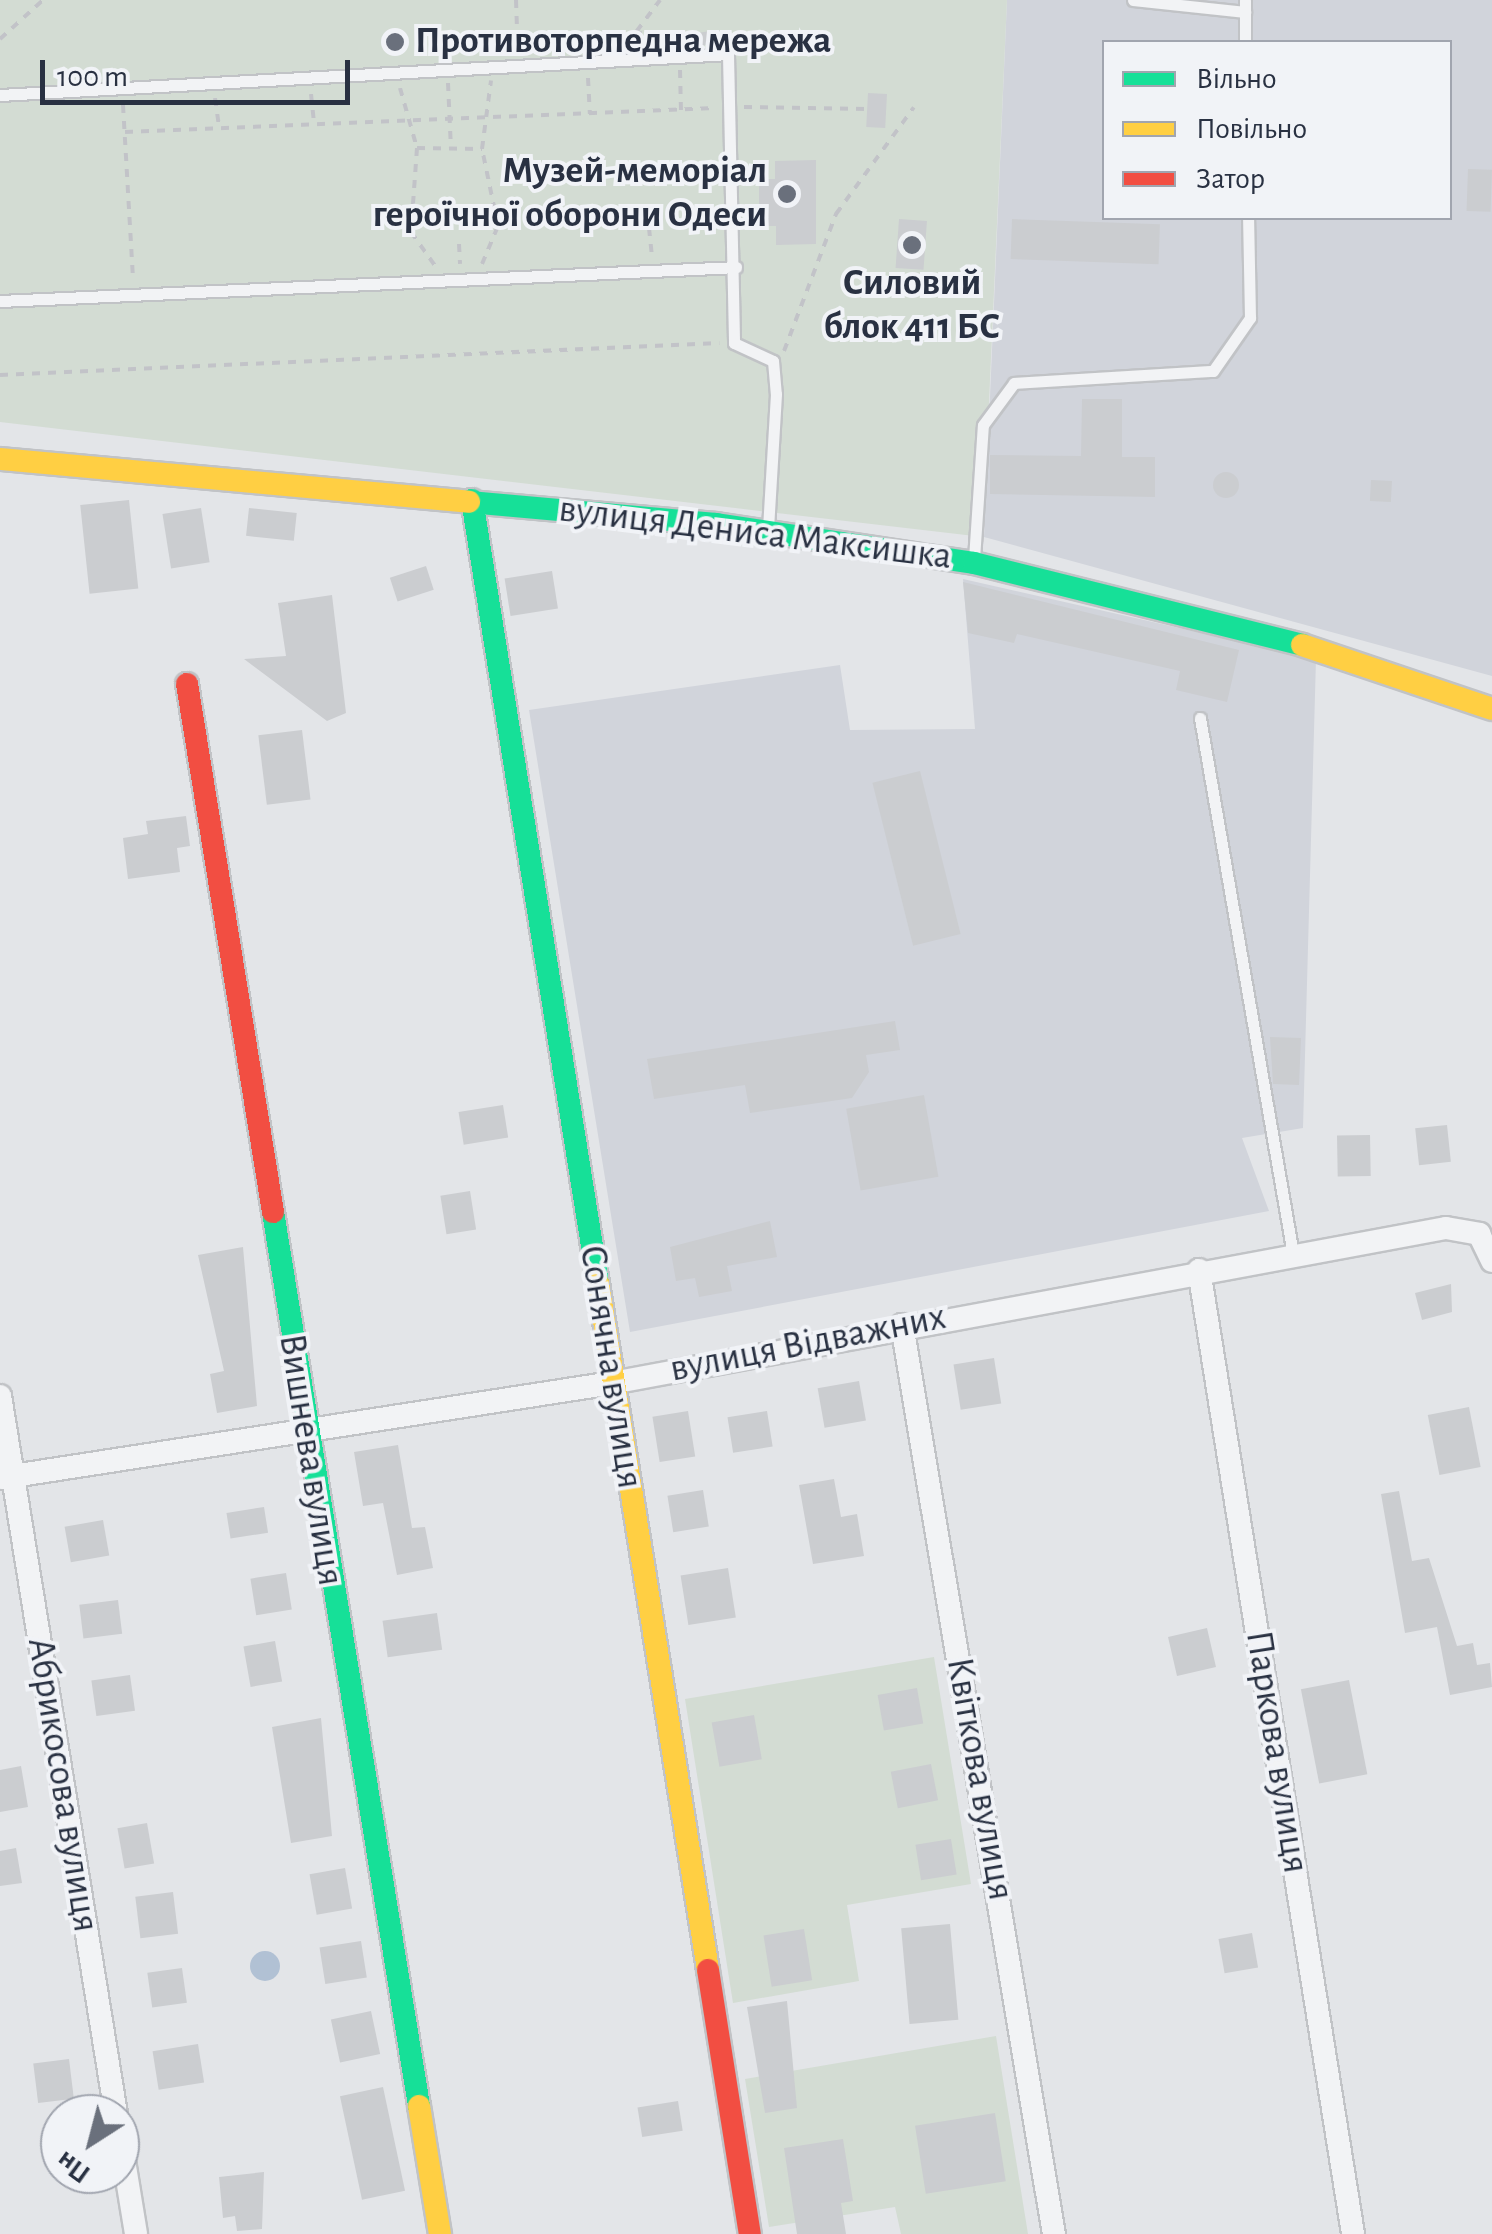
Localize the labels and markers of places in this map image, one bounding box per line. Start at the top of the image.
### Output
place label: Противоторпедна мережа [415,19,831,65]
marker: Противоторпедна мережа [384,31,406,53]
place label: Музей-меморіал героїчної оборони Одеси [373,149,767,238]
marker: Музей-меморіал героїчної оборони Одеси [776,183,798,205]
marker: Силовий блок 411 БС [901,234,923,256]
place label: Силовий блок 411 БС [824,261,1000,350]

